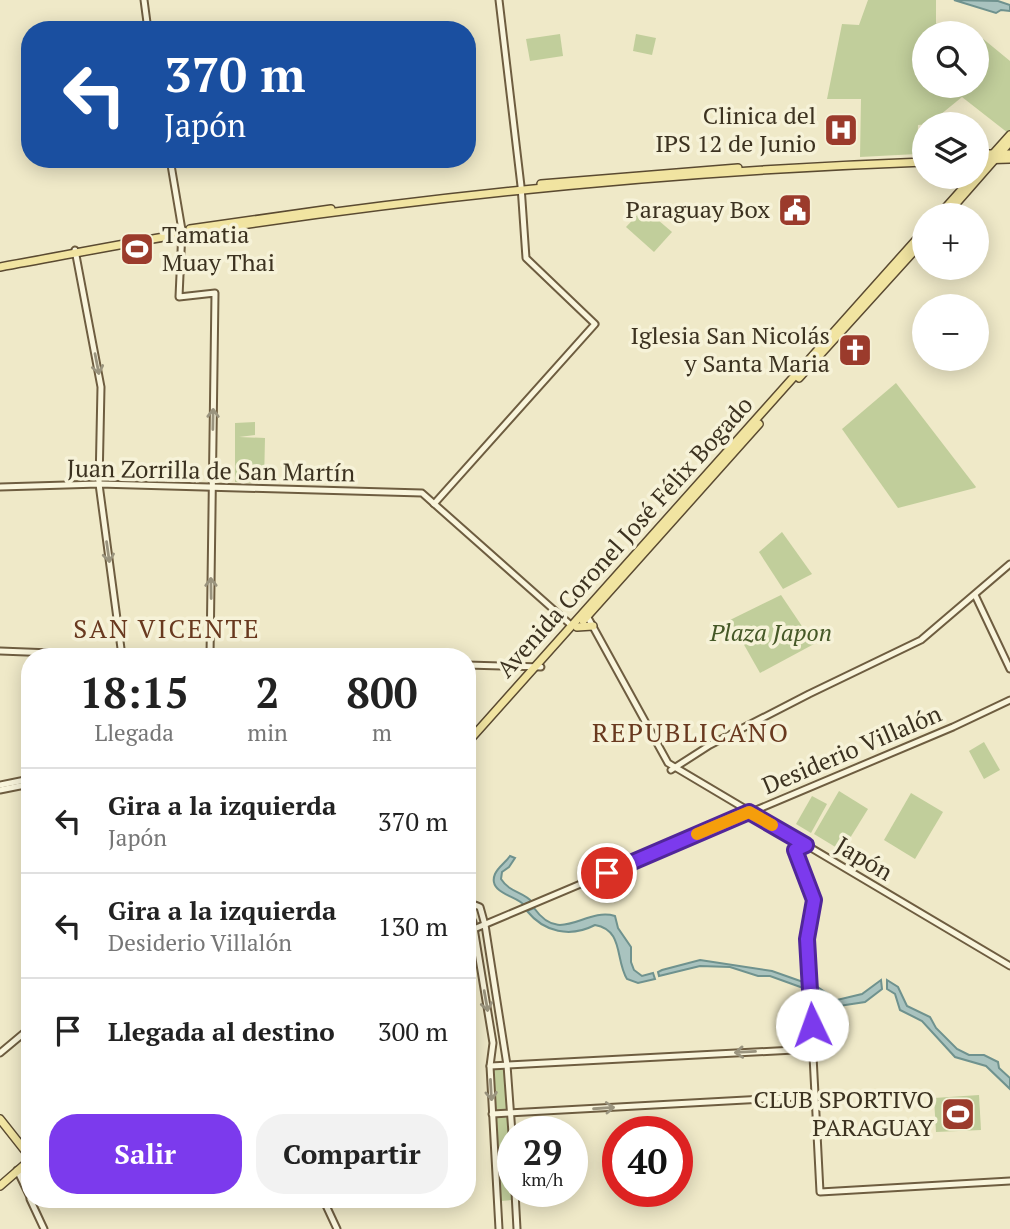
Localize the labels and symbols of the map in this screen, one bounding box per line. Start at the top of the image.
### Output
place label: Clinica del IPS 12 de Junio [655,99,816,159]
hospital icon: Clinica del IPS 12 de Junio [822,111,860,149]
public building icon: Paraguay Box [776,191,814,229]
place label: Paraguay Box [626,193,771,225]
place label: Tamatia Muay Thai [162,218,275,278]
sports icon: Tamatia Muay Thai [118,230,156,268]
place label: Iglesia San Nicolás y Santa Maria [630,319,830,379]
church icon: Iglesia San Nicolás y Santa Maria [836,331,874,369]
one-way arrow [90,352,104,375]
street label: Avenida Coronel José Félix Bogado [489,389,759,684]
one-way arrow [207,408,220,431]
street label: Juan Zorrilla de San Martín [67,451,355,489]
one-way arrow [101,540,114,563]
one-way arrow [204,577,218,600]
district label: SAN VICENTE [73,611,261,645]
park label: Plaza Japon [709,616,832,648]
street label: Desiderio Villalón [757,697,946,801]
district label: REPUBLICANO [592,715,790,749]
street label: Japón [830,829,899,888]
pin [577,843,637,903]
position arrow [775,988,849,1062]
one-way arrow [480,989,493,1012]
one-way arrow [734,1046,757,1059]
one-way arrow [485,1078,498,1100]
place label: CLUB SPORTIVO PARAGUAY [753,1083,935,1143]
sports icon: CLUB SPORTIVO PARAGUAY [939,1095,977,1133]
one-way arrow [592,1101,614,1114]
speed limit sign: 40 [602,1116,693,1207]

